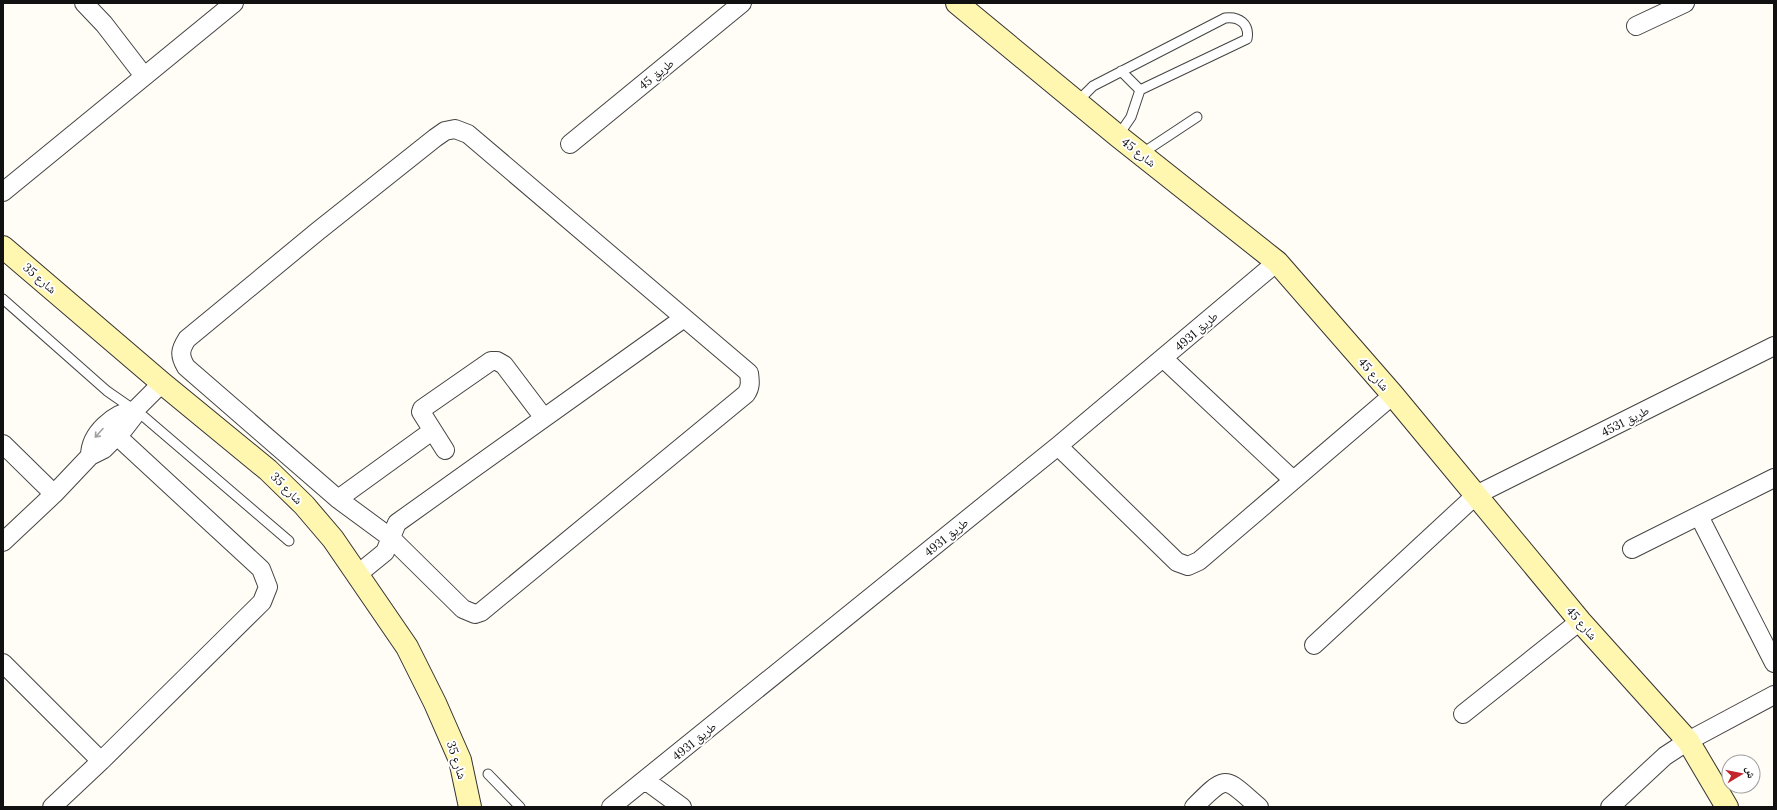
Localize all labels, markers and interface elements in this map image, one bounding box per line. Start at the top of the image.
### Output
street label: طريق 45 [635,55,677,93]
street label: شارع 45 [1118,134,1159,171]
street label: شارع 35 [20,259,60,297]
street label: طريق 4931 [1171,308,1221,354]
street label: شارع 45 [1355,354,1393,394]
street label: طريق 4531 [1598,403,1652,440]
one-way arrow [95,428,104,438]
street label: شارع 35 [267,469,306,508]
street label: طريق 4931 [921,515,971,559]
street label: شارع 45 [1563,603,1601,643]
street label: طريق 4931 [669,719,719,763]
street label: شارع 35 [443,739,470,781]
north arrow [1721,754,1761,794]
text: ش [1742,765,1759,780]

